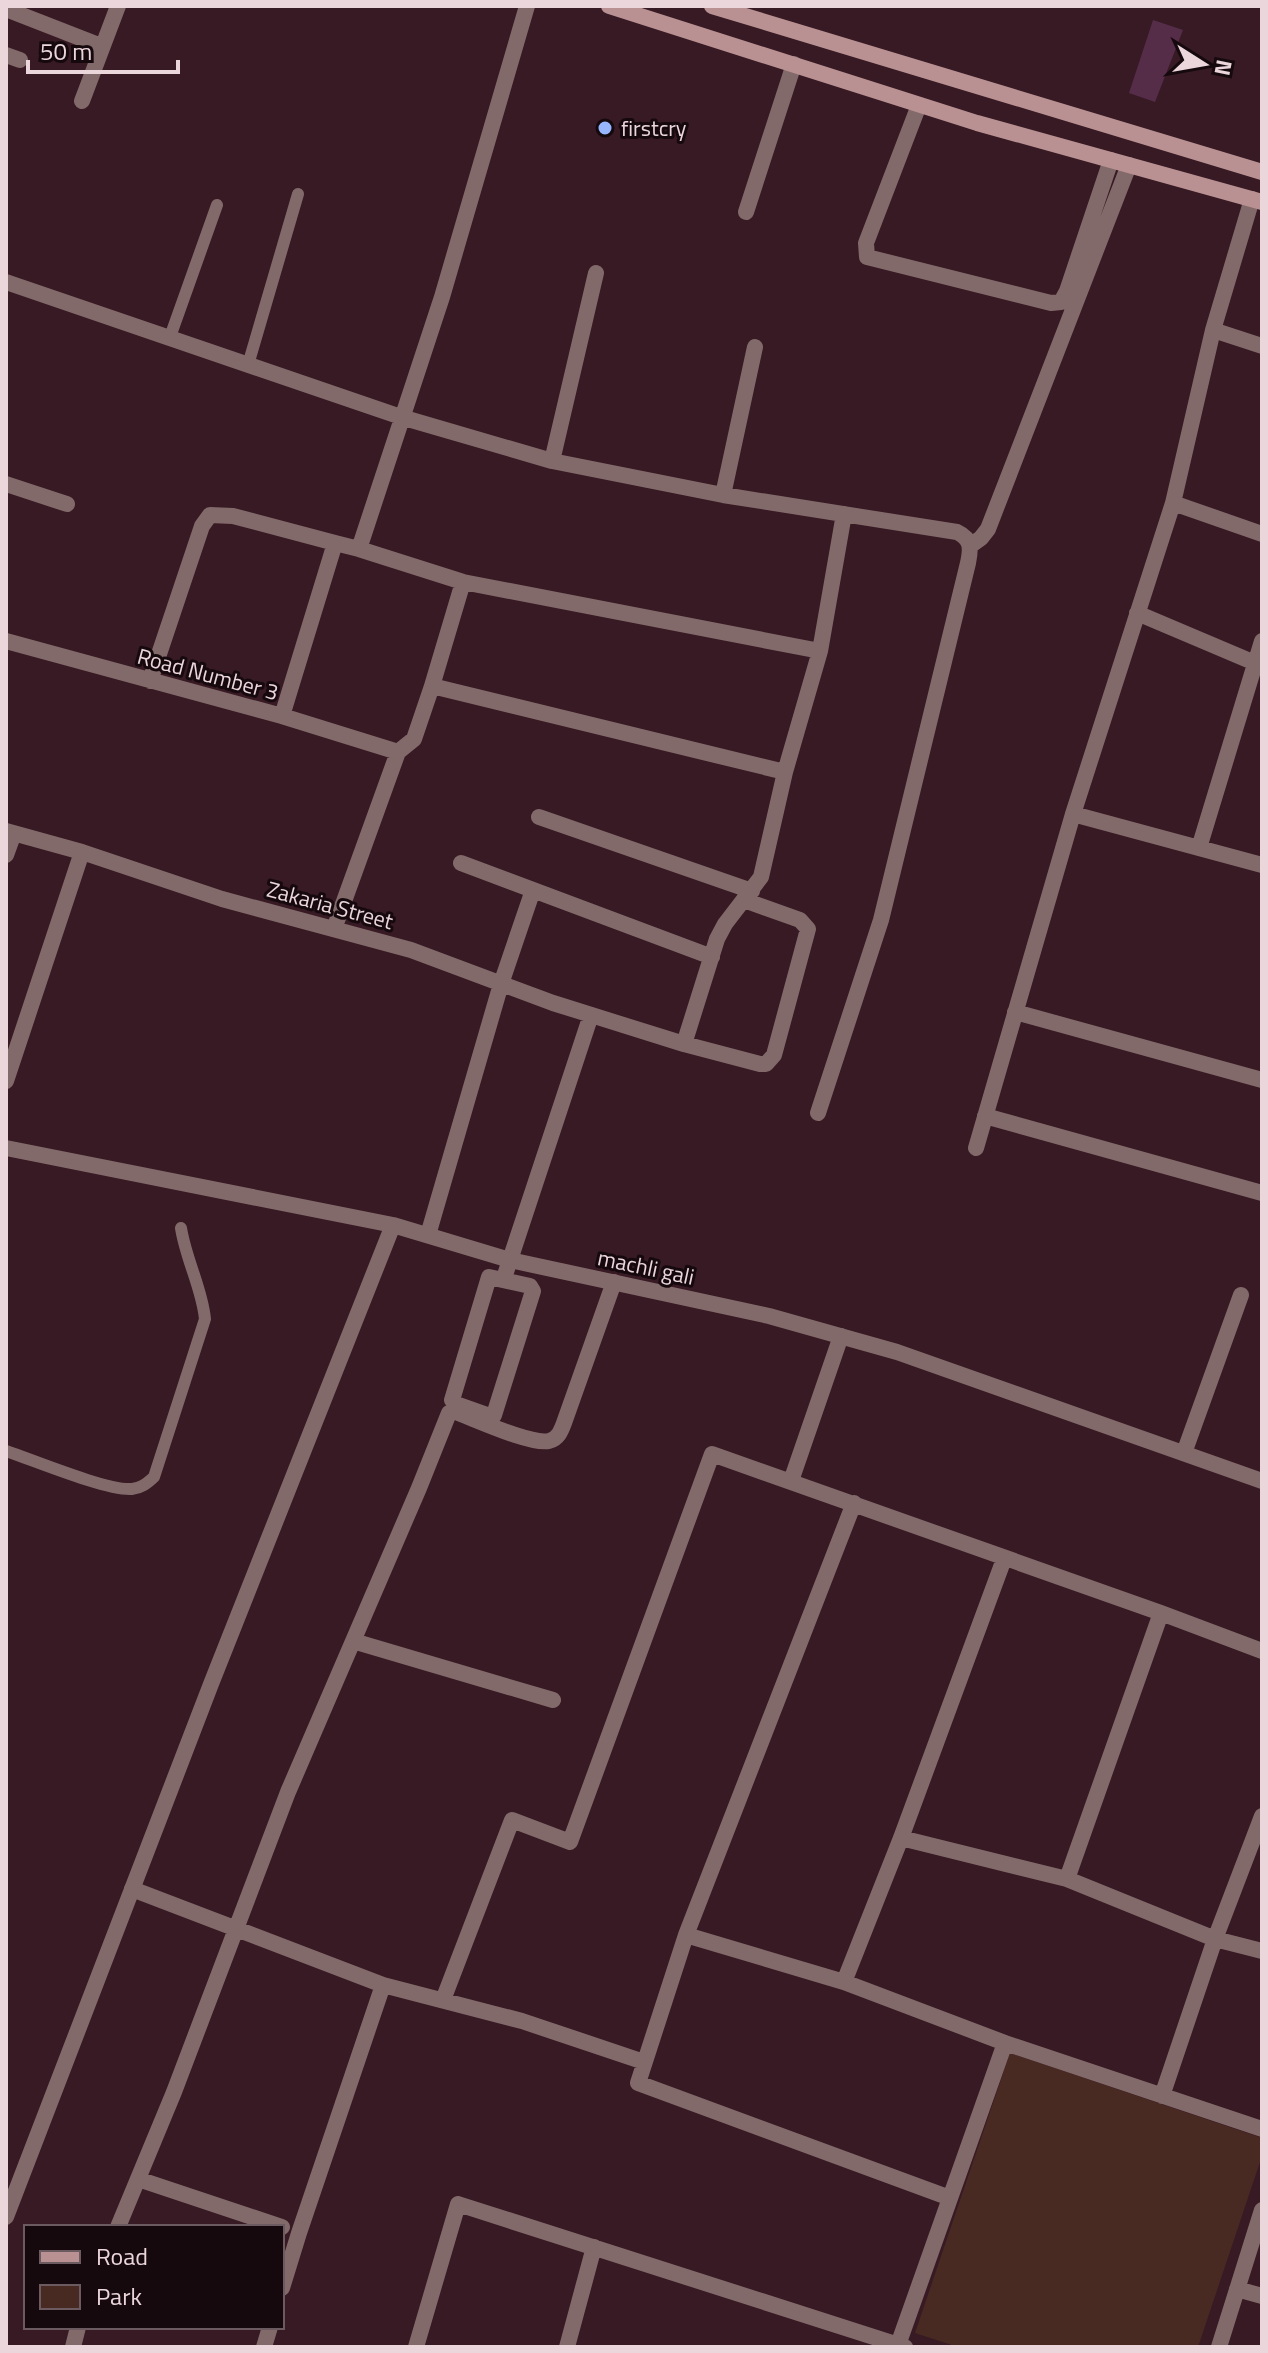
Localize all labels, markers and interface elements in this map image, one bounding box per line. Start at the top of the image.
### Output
scale bar [28,24,178,74]
north arrow [1164,24,1244,104]
text: 50 m [40,33,92,69]
text: N [1205,57,1242,79]
place label: firstcry [621,111,687,145]
marker: firstcry [596,119,614,137]
street label: Road Number 3 [134,639,282,709]
street label: Zakaria Street [263,872,397,938]
street label: machli gali [595,1240,697,1294]
legend [24,2225,284,2329]
text: Road [96,2238,148,2274]
text: Park [96,2278,142,2314]

